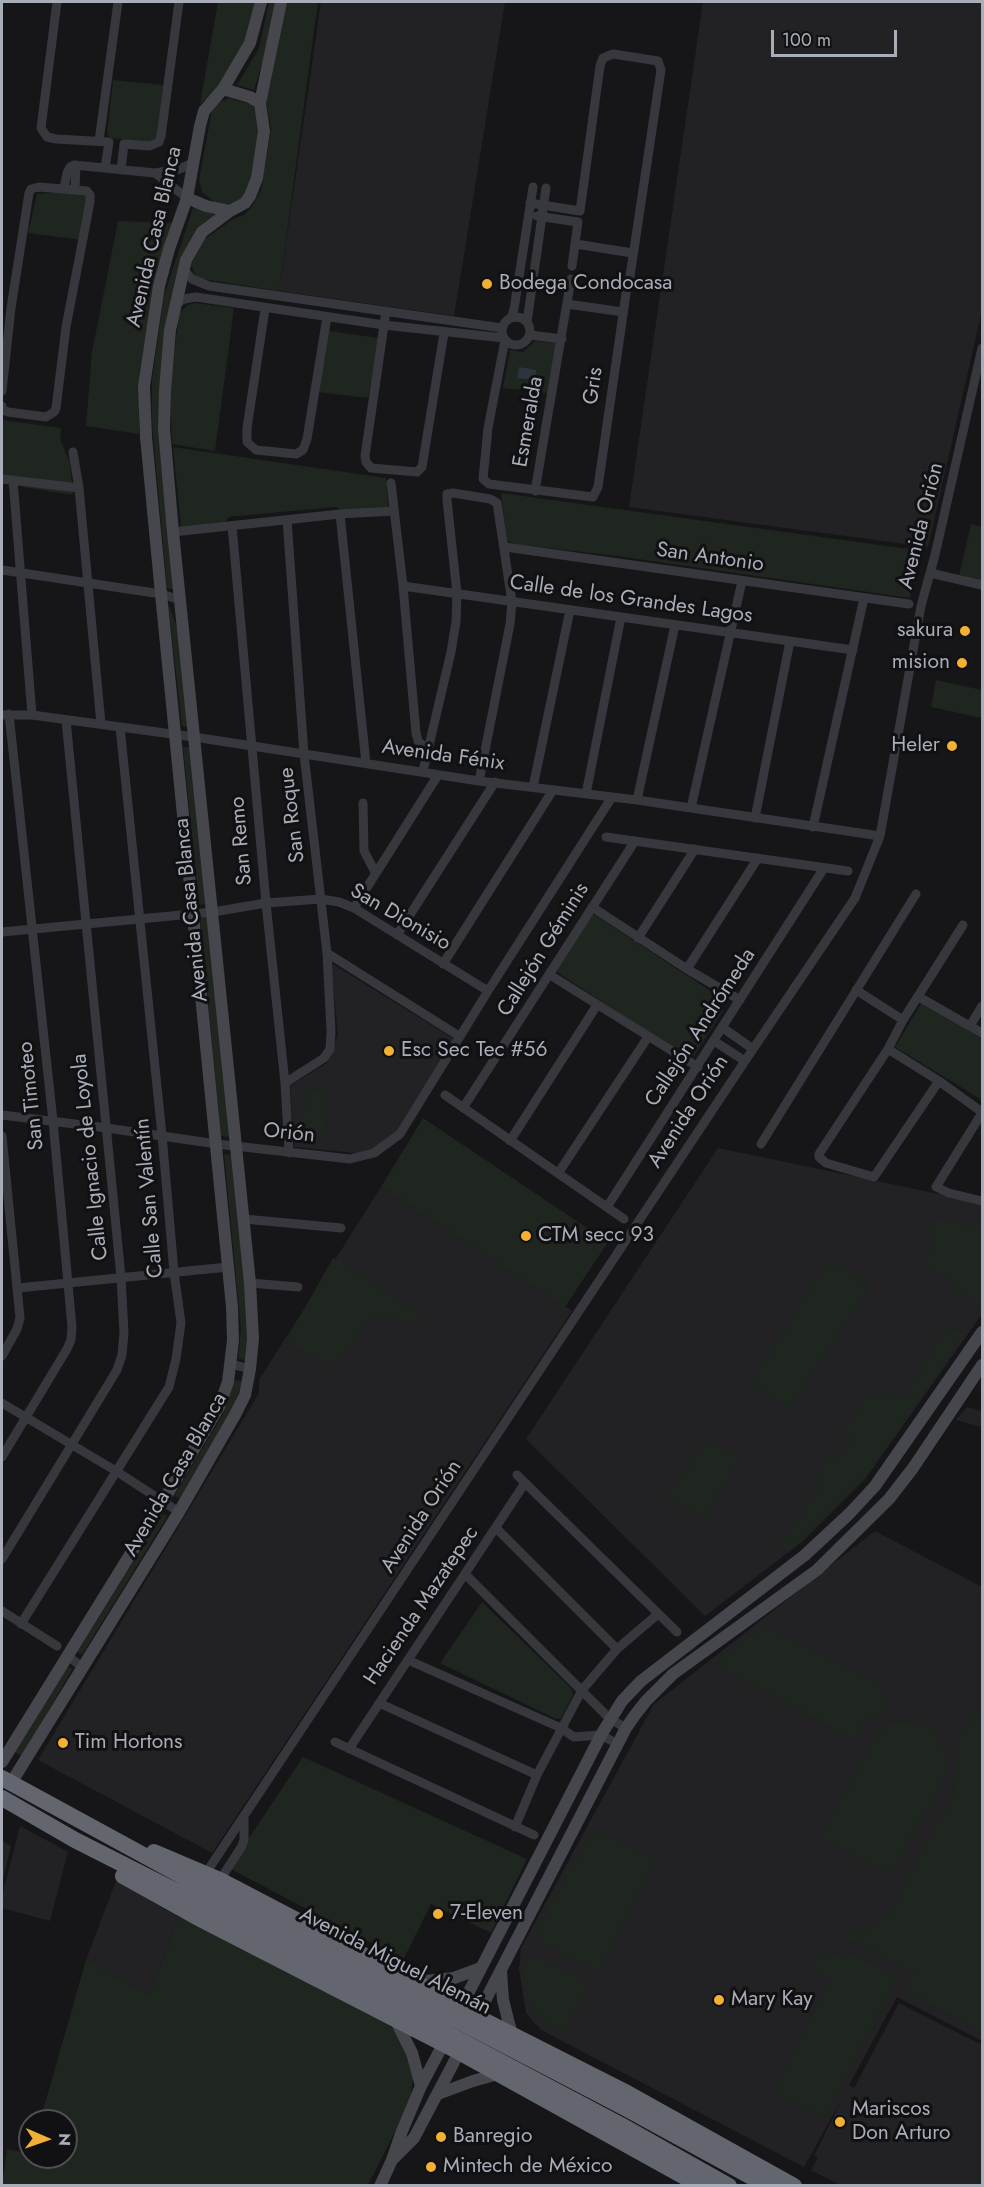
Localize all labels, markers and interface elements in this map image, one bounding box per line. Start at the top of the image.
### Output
scale bar [774,18,900,56]
text: 100 m [782,27,831,53]
street label: Avenida Casa Blanca [122,144,188,330]
place label: Bodega Condocasa [499,271,672,297]
marker: Bodega Condocasa [480,277,494,291]
street label: Gris [579,366,609,406]
street label: Esmeralda [509,375,549,469]
street label: Avenida Orión [894,460,950,592]
street label: San Antonio [655,538,765,578]
street label: Calle de los Grandes Lagos [508,570,754,630]
place label: sakura [897,618,953,644]
marker: sakura [958,624,972,638]
place label: mision [892,650,950,676]
marker: mision [955,656,969,670]
place label: Heler [891,733,940,759]
street label: Avenida Fénix [380,735,506,777]
marker: Heler [945,739,959,753]
street label: San Roque [275,766,311,864]
street label: San Remo [226,795,258,887]
street label: Avenida Casa Blanca [170,817,214,1003]
street label: Callejón Géminis [493,878,595,1022]
street label: San Dionisio [345,879,455,957]
street label: Callejón Andrómeda [640,944,762,1112]
place label: Esc Sec Tec #56 [401,1038,547,1064]
street label: San Timoteo [14,1040,50,1152]
marker: Esc Sec Tec #56 [382,1044,396,1058]
street label: Avenida Orión [643,1051,735,1173]
street label: Calle Ignacio de Loyola [68,1052,114,1262]
street label: Calle San Valentín [130,1117,170,1279]
street label: Orión [262,1119,316,1149]
place label: CTM secc 93 [538,1223,654,1249]
marker: CTM secc 93 [519,1229,533,1243]
street label: Avenida Casa Blanca [119,1389,233,1561]
street label: Avenida Orión [376,1456,468,1578]
street label: Hacienda Mazatepec [359,1522,485,1690]
place label: Tim Hortons [75,1730,183,1756]
marker: Tim Hortons [56,1736,70,1750]
place label: 7-Eleven [450,1901,523,1927]
street label: Avenida Miguel Alemán [295,1903,495,2021]
marker: 7-Eleven [431,1907,445,1921]
place label: Mary Kay [731,1987,813,2013]
marker: Mary Kay [712,1993,726,2007]
place label: Mariscos Don Arturo [852,2097,951,2147]
north arrow [18,2109,78,2169]
marker: Mariscos Don Arturo [833,2115,847,2129]
place label: Banregio [453,2124,532,2150]
marker: Banregio [434,2130,448,2144]
text: N [53,2133,76,2146]
place label: Mintech de México [443,2154,612,2180]
marker: Mintech de México [424,2160,438,2174]

